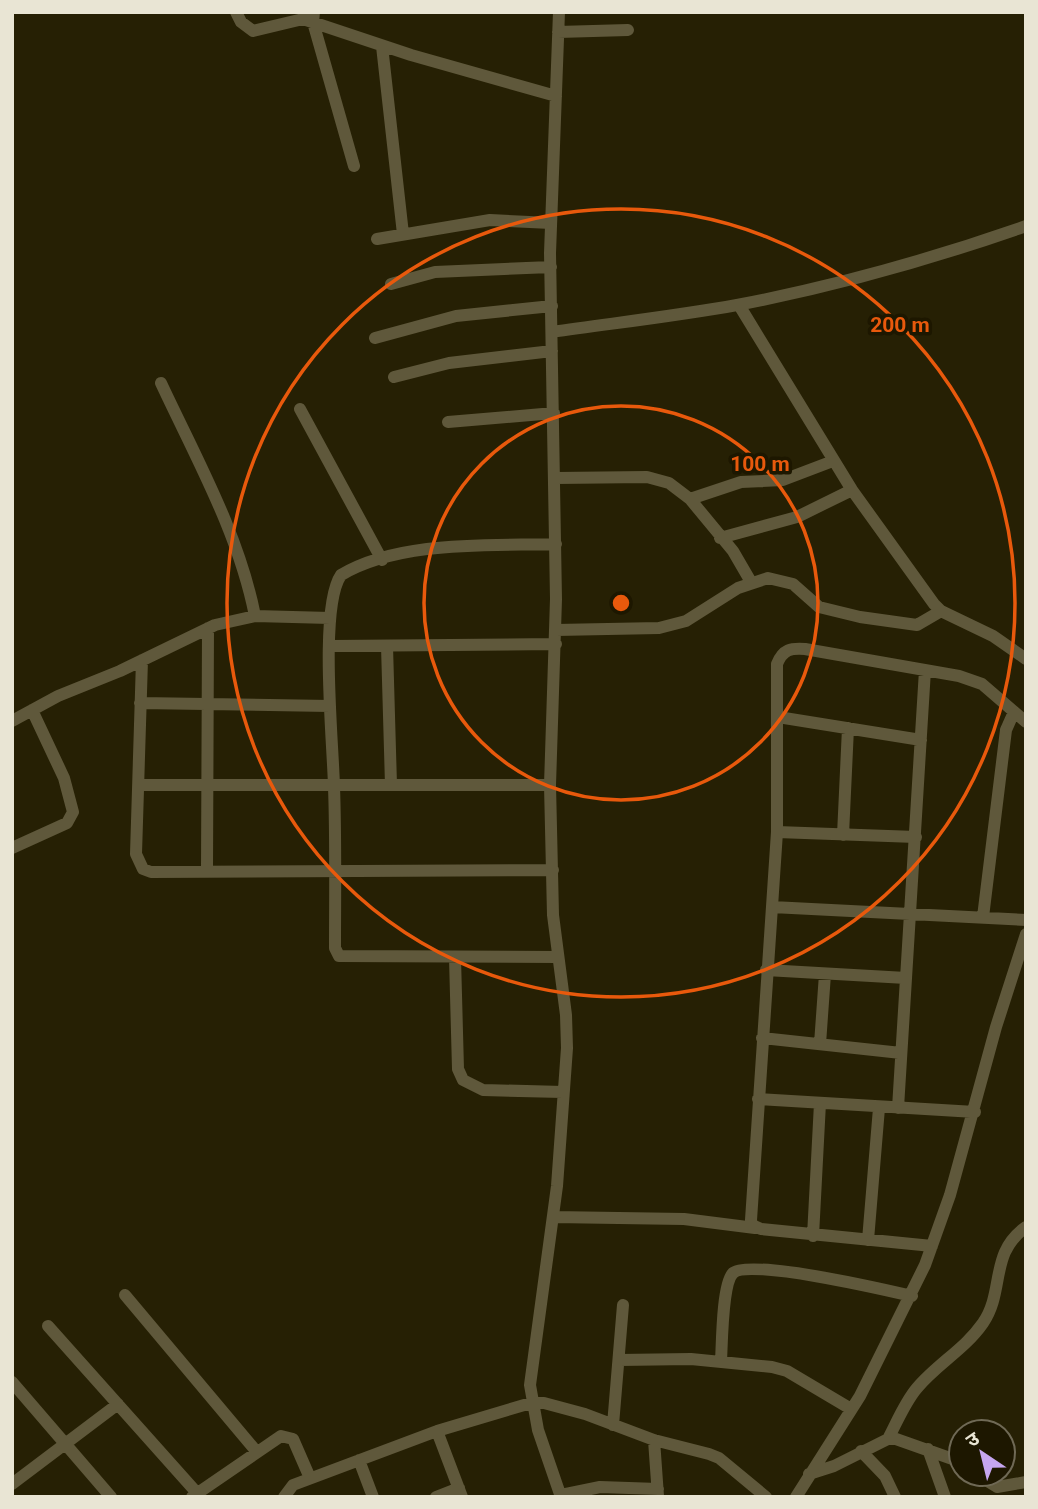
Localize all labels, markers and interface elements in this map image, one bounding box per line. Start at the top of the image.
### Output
text: 200 m [870,313,930,337]
text: 100 m [730,452,790,476]
centre of rings [609,591,633,615]
north arrow [947,1418,1017,1488]
text: उ [961,1426,984,1452]

